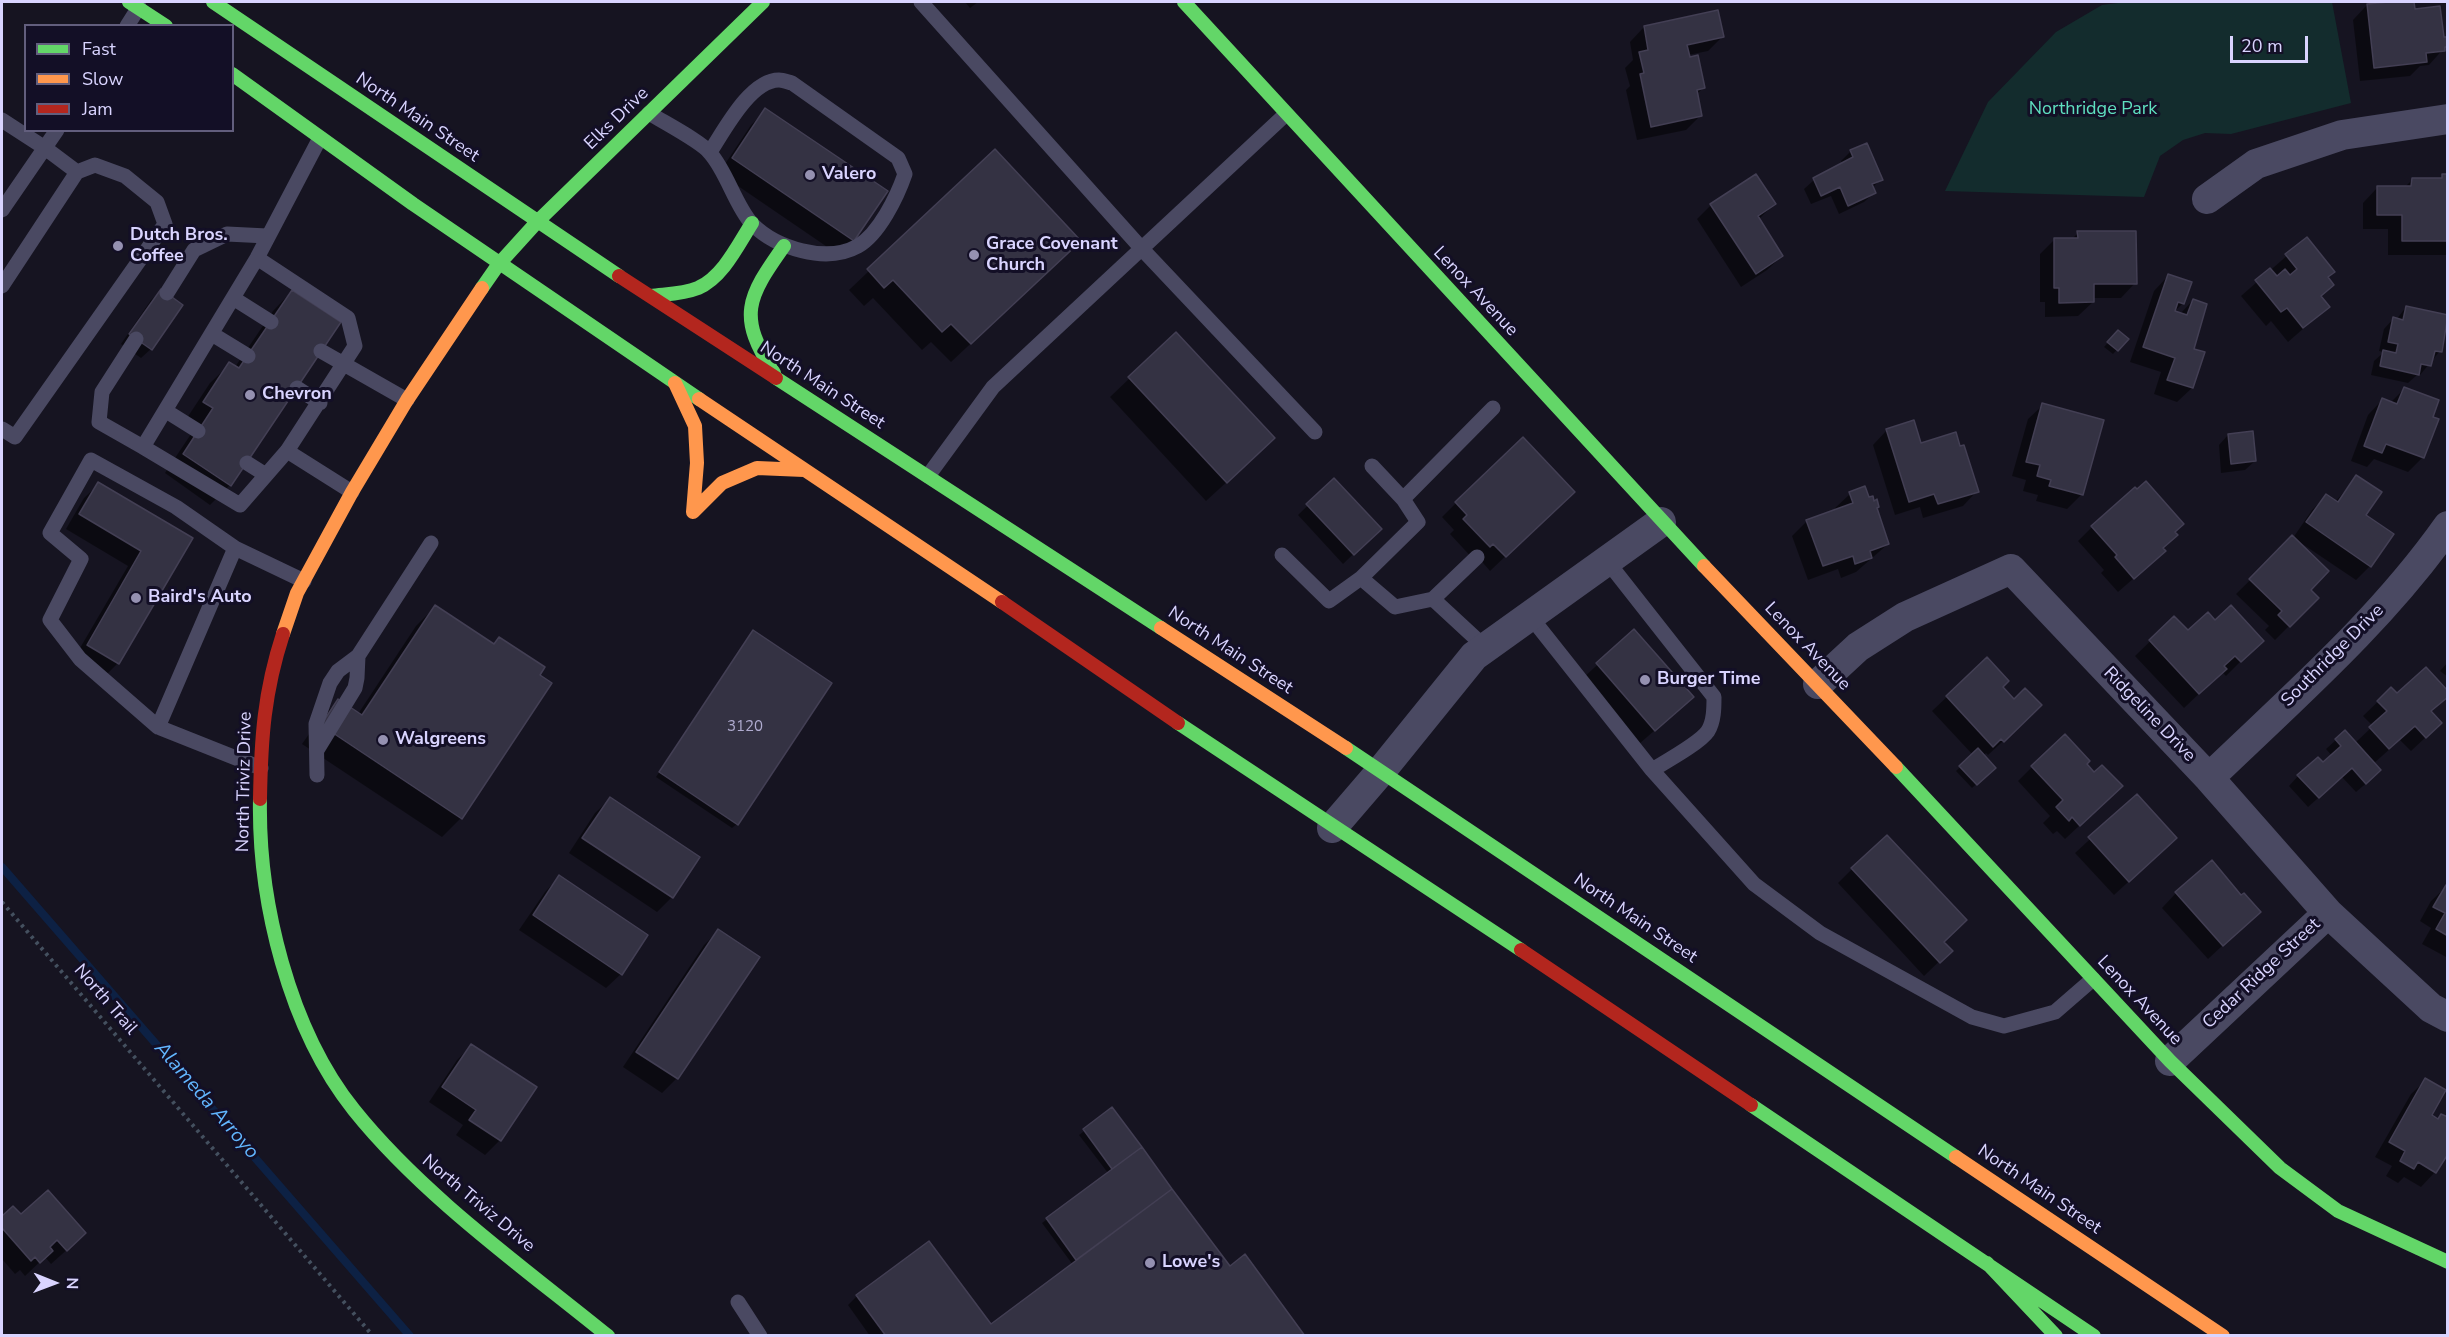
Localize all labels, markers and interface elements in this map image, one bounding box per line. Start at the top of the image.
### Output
legend [24,24,234,132]
scale bar [2233,24,2311,62]
text: 20 m [2241,34,2283,58]
text: Fast [82,37,116,61]
text: Slow [82,67,123,91]
street label: North Main Street [351,69,483,167]
street label: Elks Drive [580,83,654,155]
text: Jam [82,97,113,121]
park label: Northridge Park [2029,99,2157,121]
place label: Valero [822,164,876,186]
marker: Valero [803,168,817,182]
place label: Dutch Bros. Coffee [130,225,228,268]
place label: Grace Covenant Church [986,234,1118,276]
marker: Dutch Bros. Coffee [111,239,125,253]
street label: Lenox Avenue [1428,243,1522,341]
marker: Grace Covenant Church [967,248,981,262]
street label: North Main Street [756,338,888,434]
place label: Chevron [262,384,332,406]
marker: Chevron [243,388,257,402]
place label: Baird's Auto [148,587,252,609]
marker: Baird's Auto [129,591,143,605]
street label: Lenox Avenue [1759,598,1855,696]
street label: Southridge Drive [2277,600,2389,712]
street label: North Main Street [1164,603,1296,699]
street label: Ridgeline Drive [2098,663,2200,767]
place label: Burger Time [1657,669,1761,691]
marker: Burger Time [1638,673,1652,687]
street label: North Triviz Drive [233,712,257,852]
house number: 3120 [727,718,763,736]
place label: Walgreens [395,729,486,751]
marker: Walgreens [376,733,390,747]
street label: North Main Street [1569,870,1701,968]
street label: Cedar Ridge Street [2199,914,2325,1034]
street label: Lenox Avenue [2092,952,2186,1050]
street label: North Trail [69,960,141,1040]
water label: Alameda Arroyo [149,1038,263,1164]
street label: North Main Street [1973,1141,2105,1239]
street label: North Triviz Drive [417,1151,539,1257]
place label: Lowe's [1162,1252,1220,1274]
north arrow [24,1253,84,1313]
marker: Lowe's [1143,1256,1157,1270]
text: N [61,1277,83,1289]

